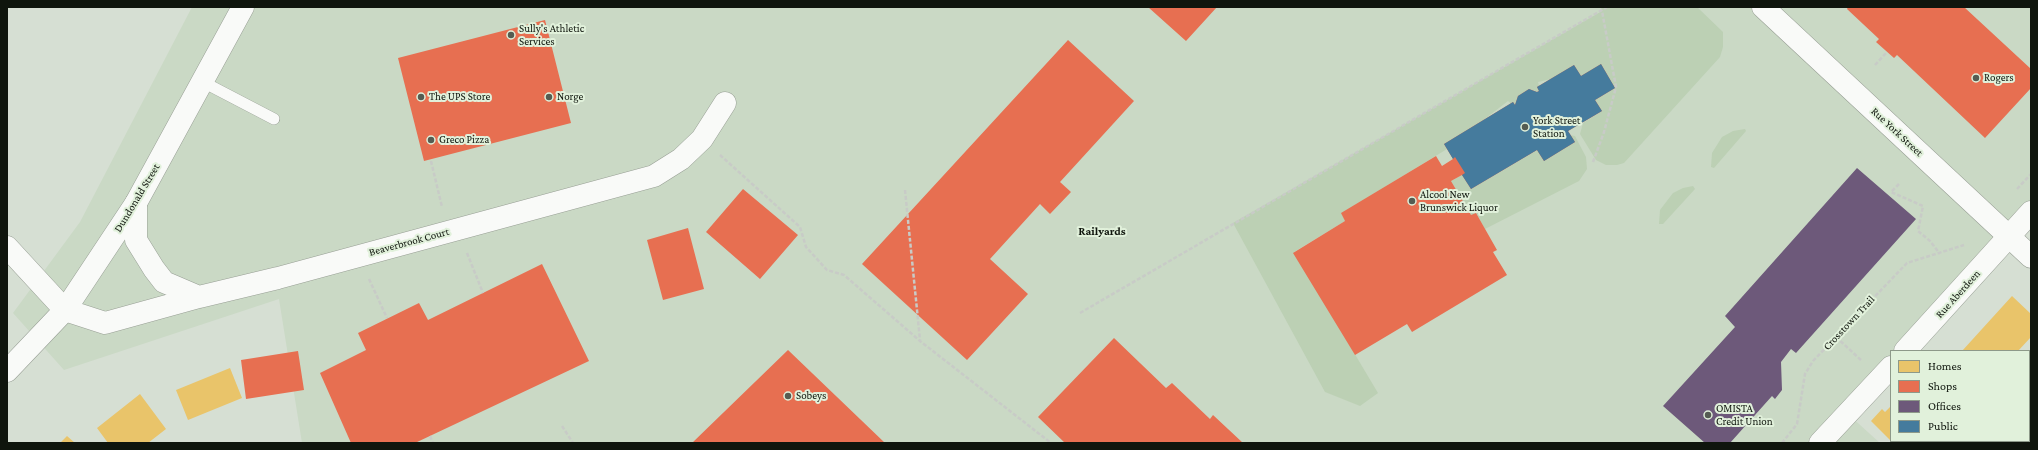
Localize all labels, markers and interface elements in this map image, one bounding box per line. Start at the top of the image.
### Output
place label: Sully's Athletic Services [519,22,584,48]
marker: Sully's Athletic Services [506,30,516,40]
place label: Rogers [1984,71,2014,85]
marker: Rogers [1971,73,1981,83]
place label: The UPS Store [429,90,490,104]
place label: Norge [557,90,583,104]
marker: The UPS Store [416,92,426,102]
marker: Norge [544,92,554,102]
street label: Rue York Street [1868,105,1926,159]
place label: York Street Station [1533,114,1580,140]
marker: York Street Station [1520,122,1530,132]
place label: Greco Pizza [439,133,489,147]
marker: Greco Pizza [426,135,436,145]
street label: Dundonald Street [111,161,163,235]
place label: Alcool New Brunswick Liquor [1420,188,1498,214]
marker: Alcool New Brunswick Liquor [1407,196,1417,206]
district label: Railyards [1078,224,1126,238]
street label: Beaverbrook Court [368,225,450,259]
street label: Rue Aberdeen [1933,267,1983,321]
street label: Crosstown Trail [1820,293,1878,353]
legend [1890,350,2030,442]
text: Homes [1928,359,1961,373]
text: Shops [1928,379,1957,393]
place label: Sobeys [796,389,826,403]
marker: Sobeys [783,391,793,401]
text: Offices [1928,399,1961,413]
place label: OMISTA Credit Union [1716,402,1773,428]
marker: OMISTA Credit Union [1703,410,1713,420]
text: Public [1928,419,1958,433]

